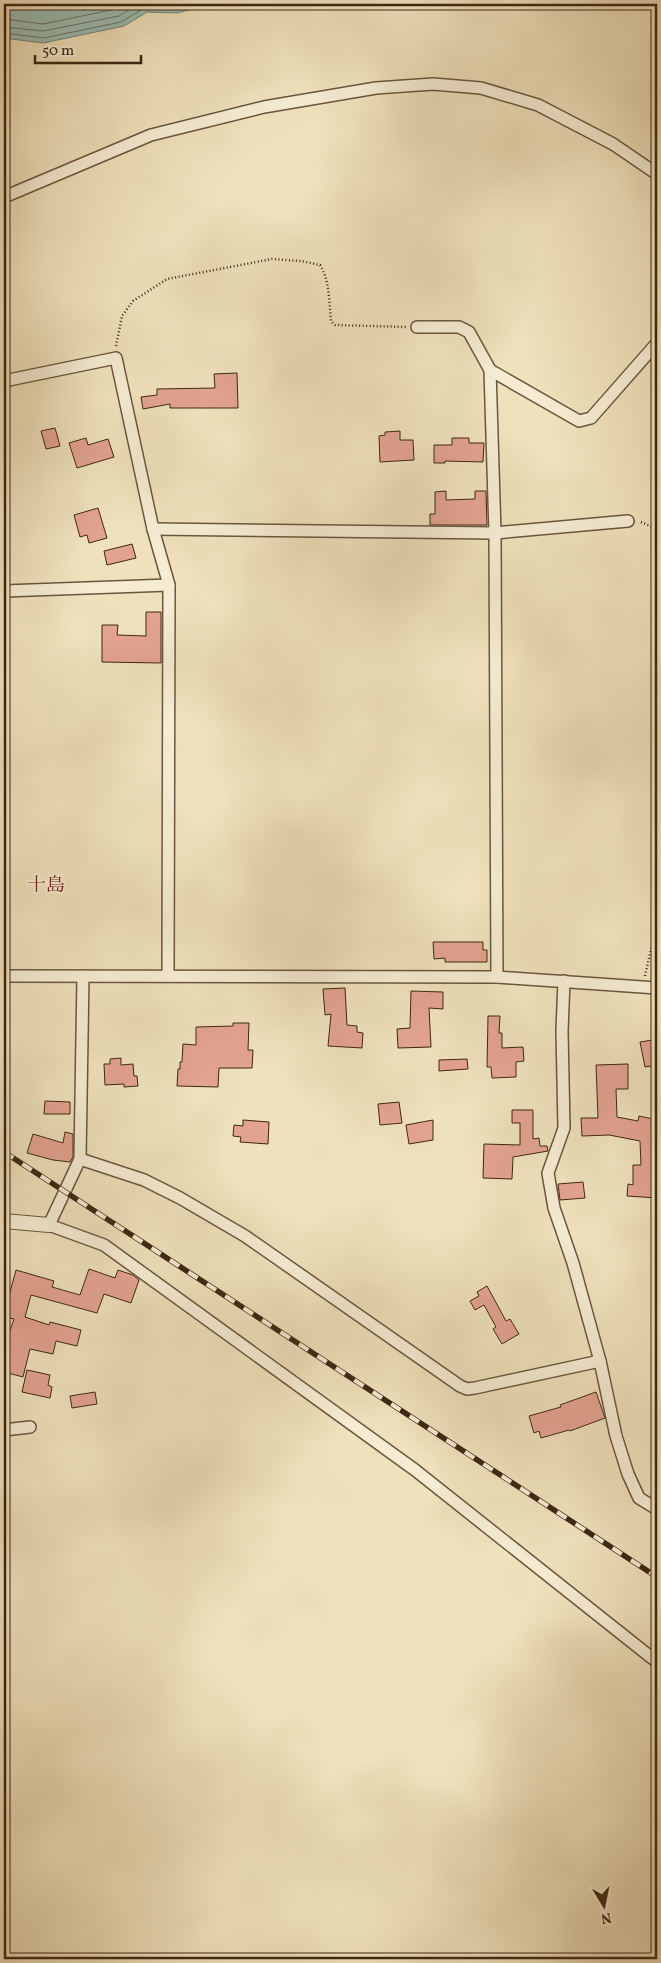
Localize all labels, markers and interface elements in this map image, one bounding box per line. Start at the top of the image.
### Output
scale bar [35,32,141,64]
text: 50 m [42,41,74,62]
district label: 十島 [27,873,65,899]
north arrow [578,1880,628,1930]
text: N [599,1907,613,1928]

